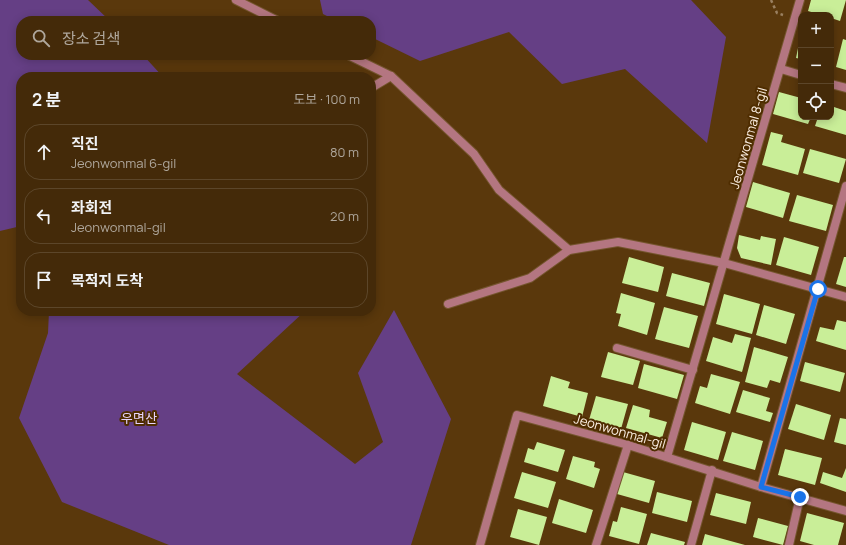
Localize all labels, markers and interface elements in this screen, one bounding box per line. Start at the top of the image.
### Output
map controls [798,12,834,120]
button: + [798,12,834,48]
search box [16,16,376,60]
icon: search [30,27,52,49]
text: 장소 검색 [62,28,120,49]
button: − [798,48,834,84]
button: locate [798,84,834,120]
street label: Jeonwonmal 8-gil [725,85,771,191]
text: 2 분 [32,88,61,111]
text: 도보 · 100 m [293,90,360,108]
text: 직진 [71,133,99,154]
icon: ahead [33,141,55,163]
text: 80 m [330,143,359,161]
text: Jeonwonmal 6-gil [71,154,176,172]
text: 좌회전 [71,197,112,218]
icon: left [33,205,55,227]
text: 20 m [330,207,359,225]
text: Jeonwonmal-gil [71,218,166,236]
icon: arrive [33,269,55,291]
text: 목적지 도착 [71,270,143,291]
route start [809,280,827,298]
park label: 우면산 [121,409,157,427]
street label: Jeonwonmal-gil [572,409,668,453]
route end [791,488,809,506]

